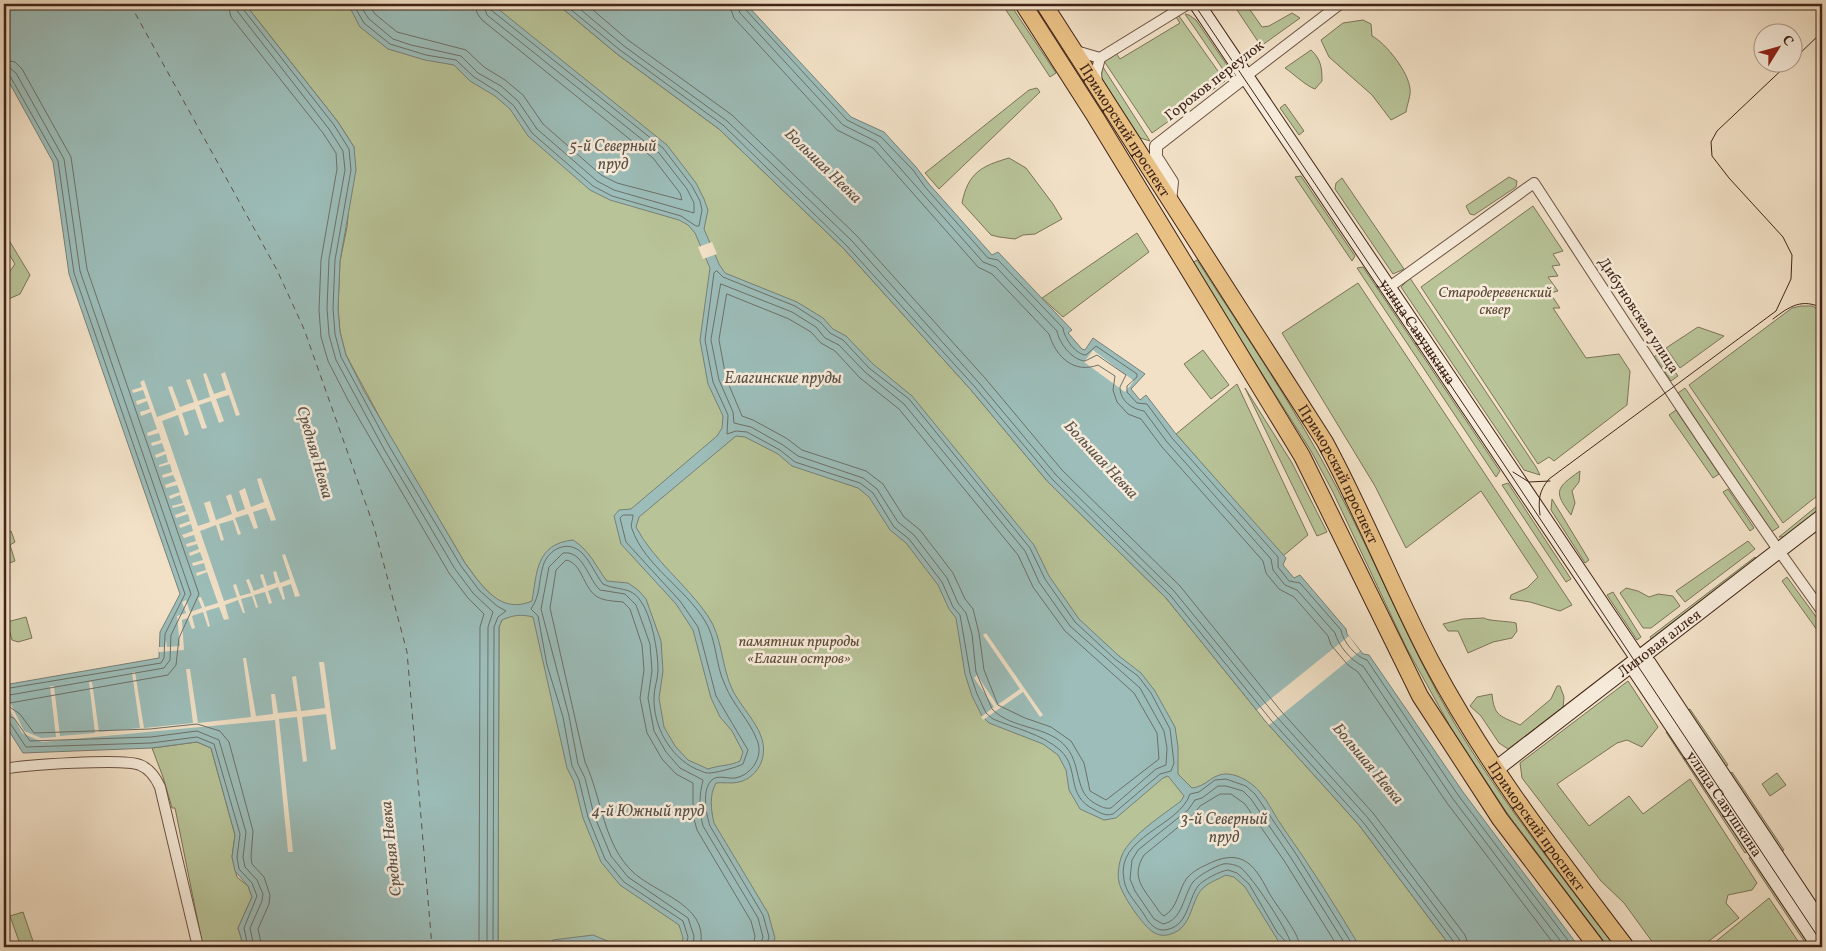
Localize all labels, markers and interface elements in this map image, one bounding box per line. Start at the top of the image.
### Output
north arrow [1754,22,1804,72]
text: С [1777,32,1797,50]
street label: Горохов переулок [1161,36,1269,127]
street label: Приморский проспект [1073,60,1175,202]
water label: Большая Невка [779,124,866,209]
water label: 5-й Северный пруд [569,136,656,176]
street label: Дибуновская улица [1592,254,1683,378]
street label: улица Савушкина [1373,275,1460,389]
park label: Стародеревенский сквер [1438,283,1552,321]
water label: Елагинские пруды [724,368,842,390]
street label: Приморский проспект [1292,401,1383,548]
water label: Средняя Невка [290,404,338,502]
water label: Большая Невка [1058,416,1143,505]
street label: Липовая аллея [1614,605,1706,683]
park label: памятник природы «Елагин остров» [738,632,860,670]
water label: Большая Невка [1327,719,1408,810]
street label: улица Савушкина [1680,747,1766,862]
street label: Приморский проспект [1482,758,1590,897]
water label: Средняя Невка [376,800,408,898]
water label: 4-й Южный пруд [592,801,705,823]
water label: 3-й Северный пруд [1179,809,1268,849]

